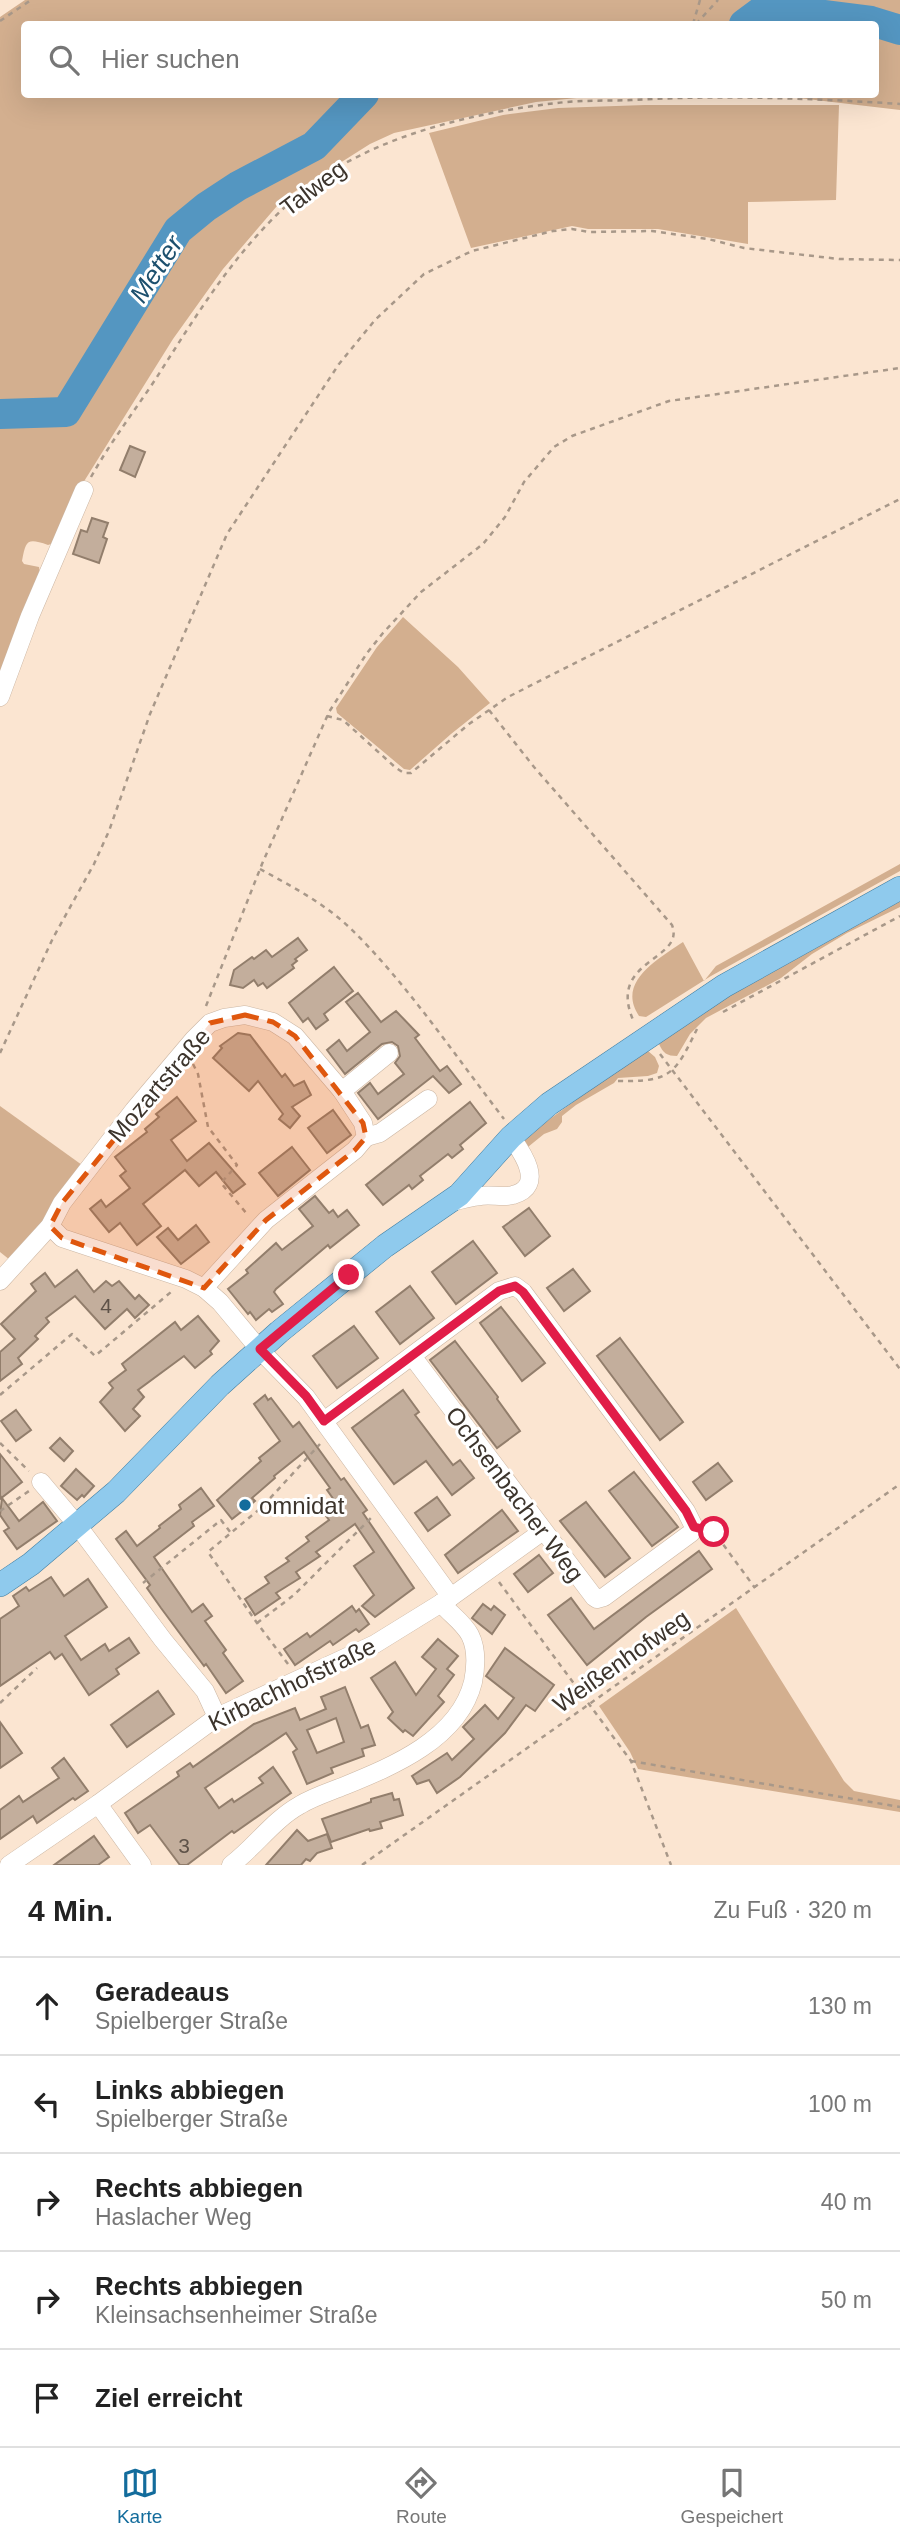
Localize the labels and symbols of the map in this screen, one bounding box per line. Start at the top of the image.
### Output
street label: Talweg [275,155,351,221]
water label: Metter [123,229,189,308]
street label: Mozartstraße [102,1023,216,1147]
route end [333,1259,364,1290]
house number: 4 [100,1294,112,1317]
street label: Ochsenbacher Weg [441,1401,589,1587]
place label: omnidat [259,1492,345,1519]
marker: omnidat [237,1497,253,1513]
route start [698,1516,729,1547]
street label: Weißenhofweg [548,1604,694,1718]
street label: Kirbachhofstraße [204,1632,380,1736]
house number: 3 [178,1834,190,1857]

